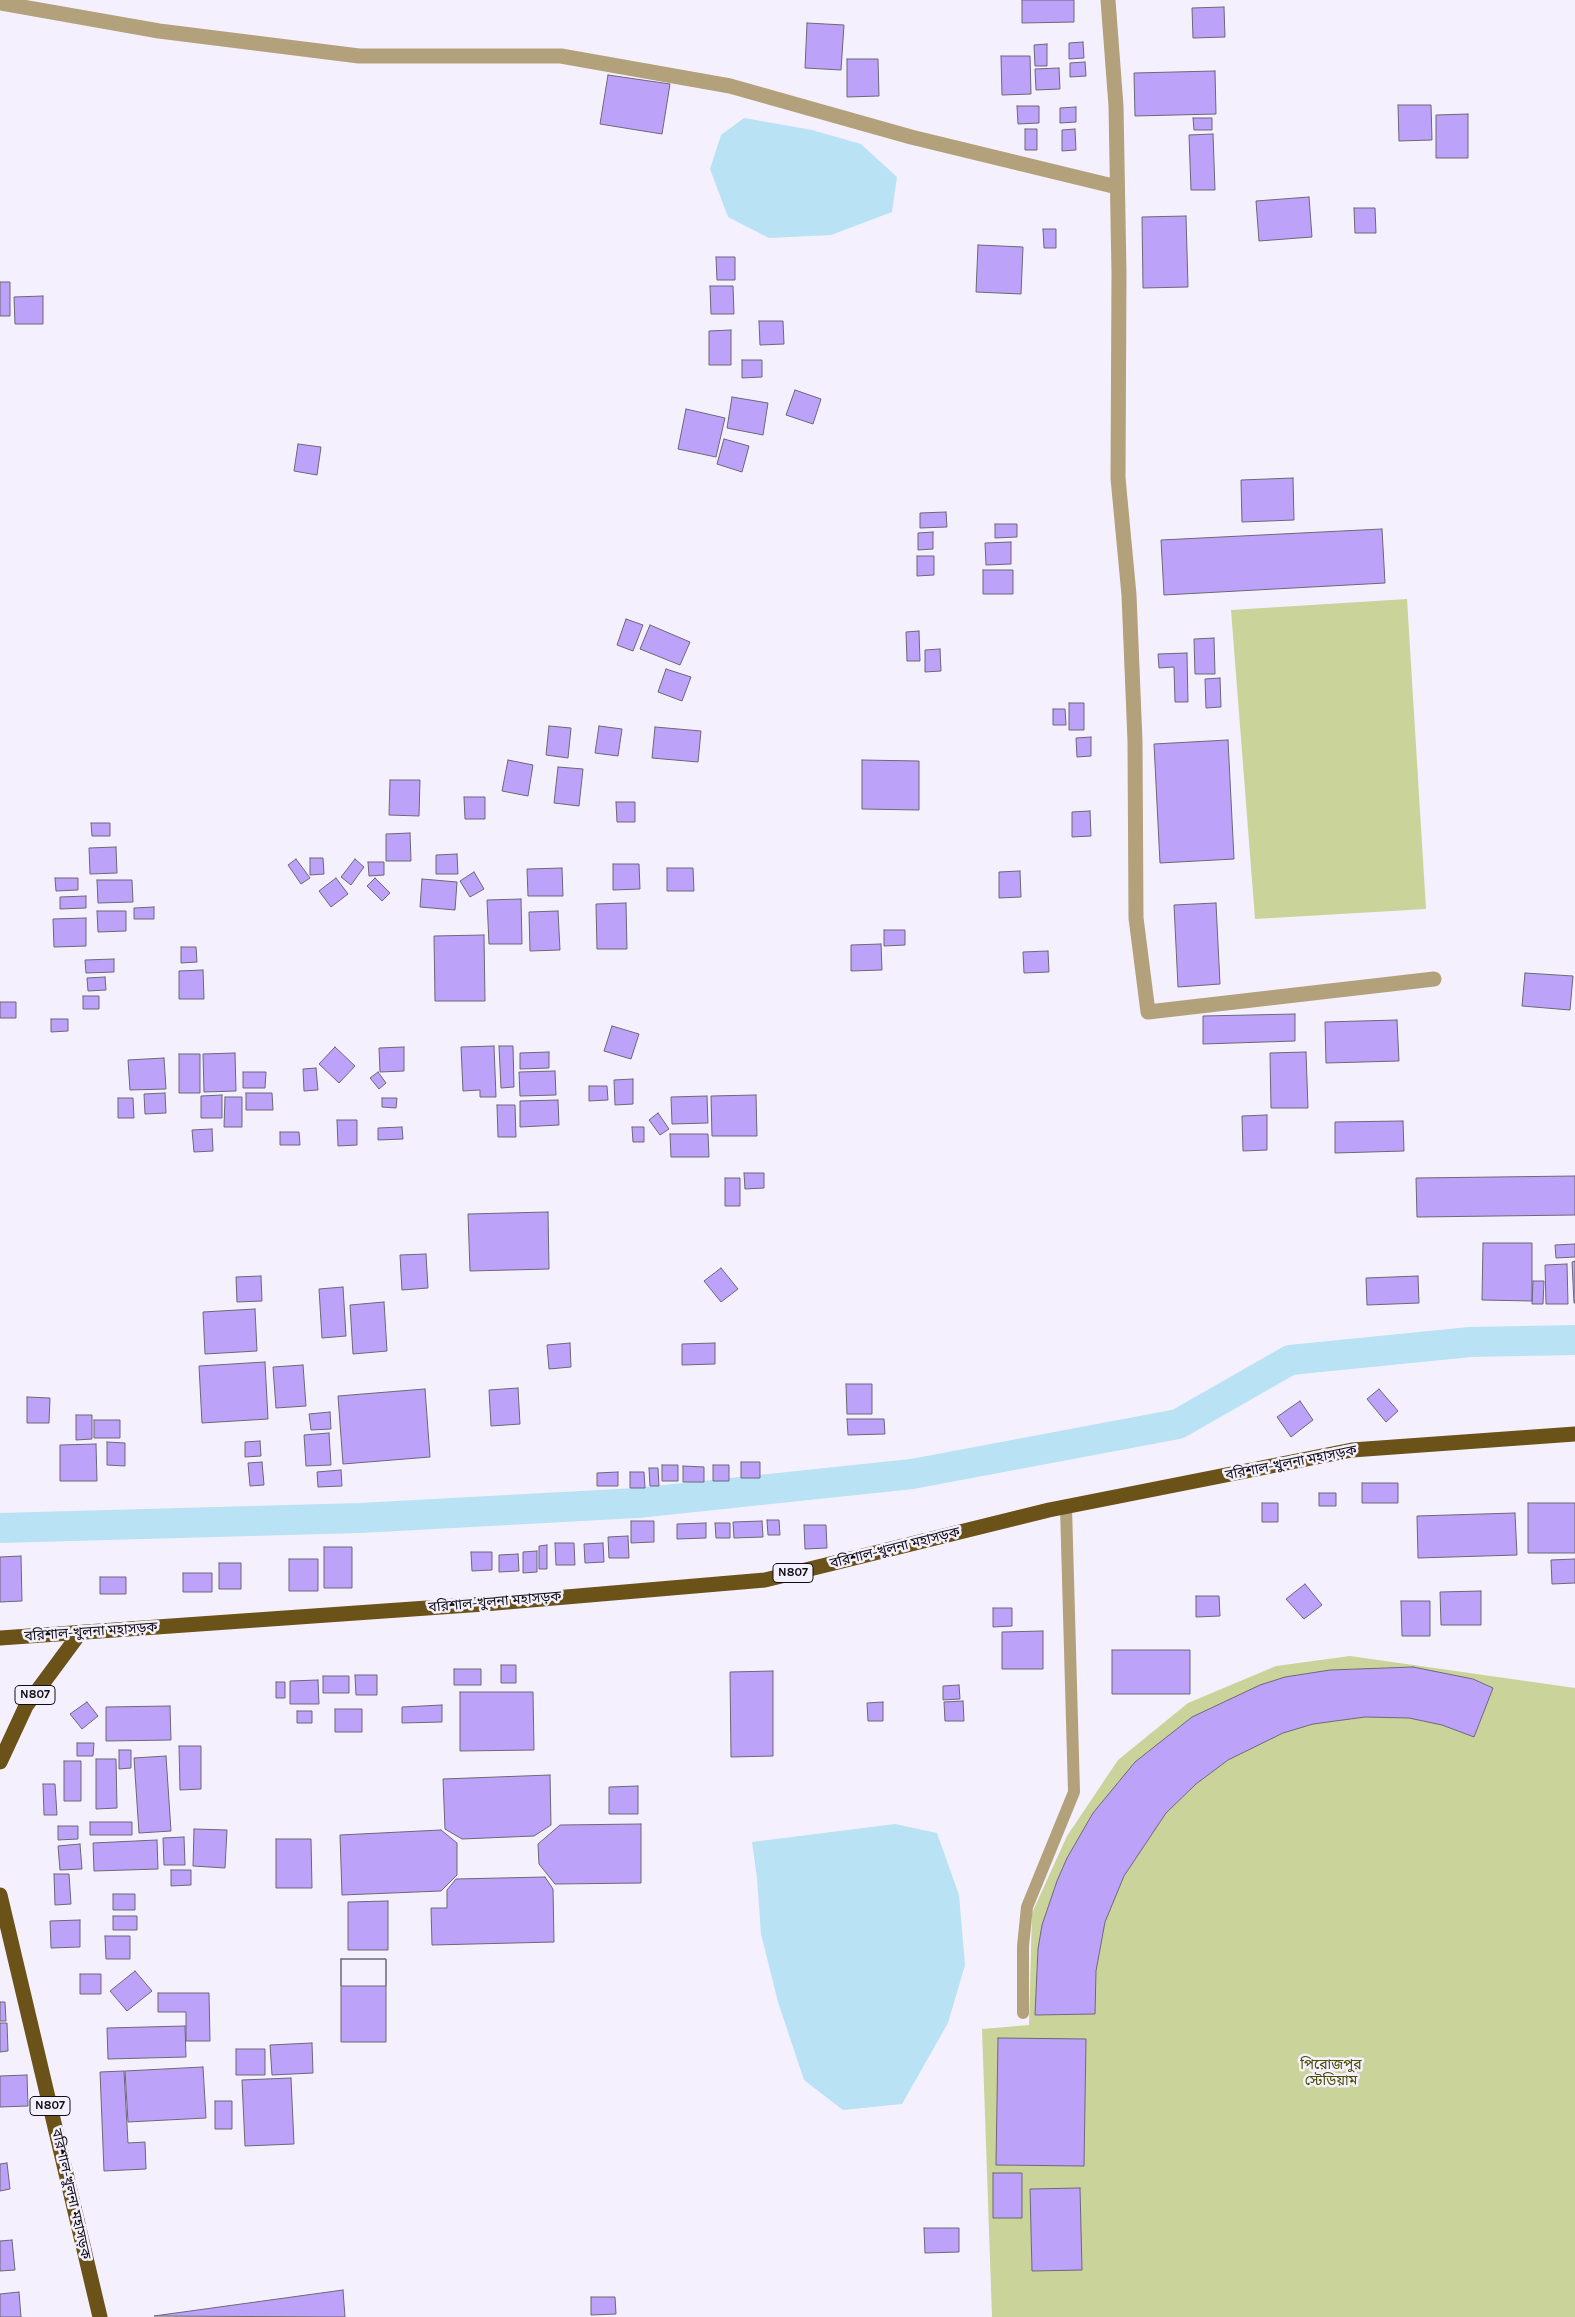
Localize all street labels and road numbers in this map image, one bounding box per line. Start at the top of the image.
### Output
street label: বরিশাল-খুলনা মহাসড়ক [1224,1442,1358,1484]
street label: বরিশাল-খুলনা মহাসড়ক [828,1524,962,1572]
road number: N807 [773,1564,813,1582]
street label: বরিশাল-খুলনা মহাসড়ক [428,1588,562,1616]
street label: বরিশাল-খুলনা মহাসড়ক [24,1619,158,1645]
road number: N807 [15,1686,55,1704]
road number: N807 [30,2096,70,2116]
street label: বরিশাল-খুলনা মহাসড়ক [48,2127,94,2261]

